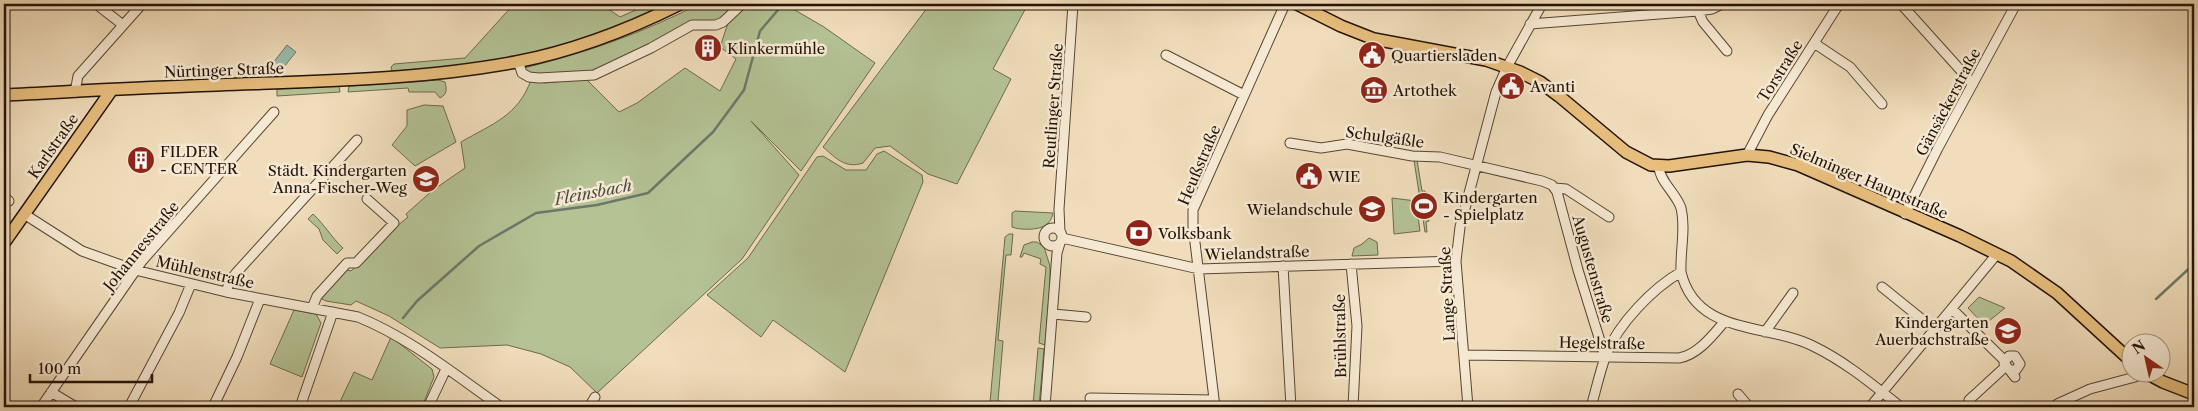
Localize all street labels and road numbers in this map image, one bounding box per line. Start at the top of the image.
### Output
street label: Torstraße [1753,36,1807,106]
street label: Reutlinger Straße [1039,43,1067,169]
street label: Gänsäckerstraße [1912,45,1984,159]
street label: Nürtinger Straße [164,58,284,82]
street label: Karlstraße [24,110,82,182]
street label: Heußstraße [1174,122,1224,208]
street label: Schulgäßle [1345,122,1425,152]
street label: Sielminger Hauptstraße [1787,139,1951,223]
street label: Johannesstraße [98,197,183,296]
street label: Augustenstraße [1568,212,1618,325]
street label: Wielandstraße [1203,242,1310,264]
street label: Lange Straße [1435,246,1459,342]
street label: Mühlenstraße [154,251,256,293]
street label: Brühlstraße [1330,294,1350,378]
street label: Hegelstraße [1559,333,1645,353]

